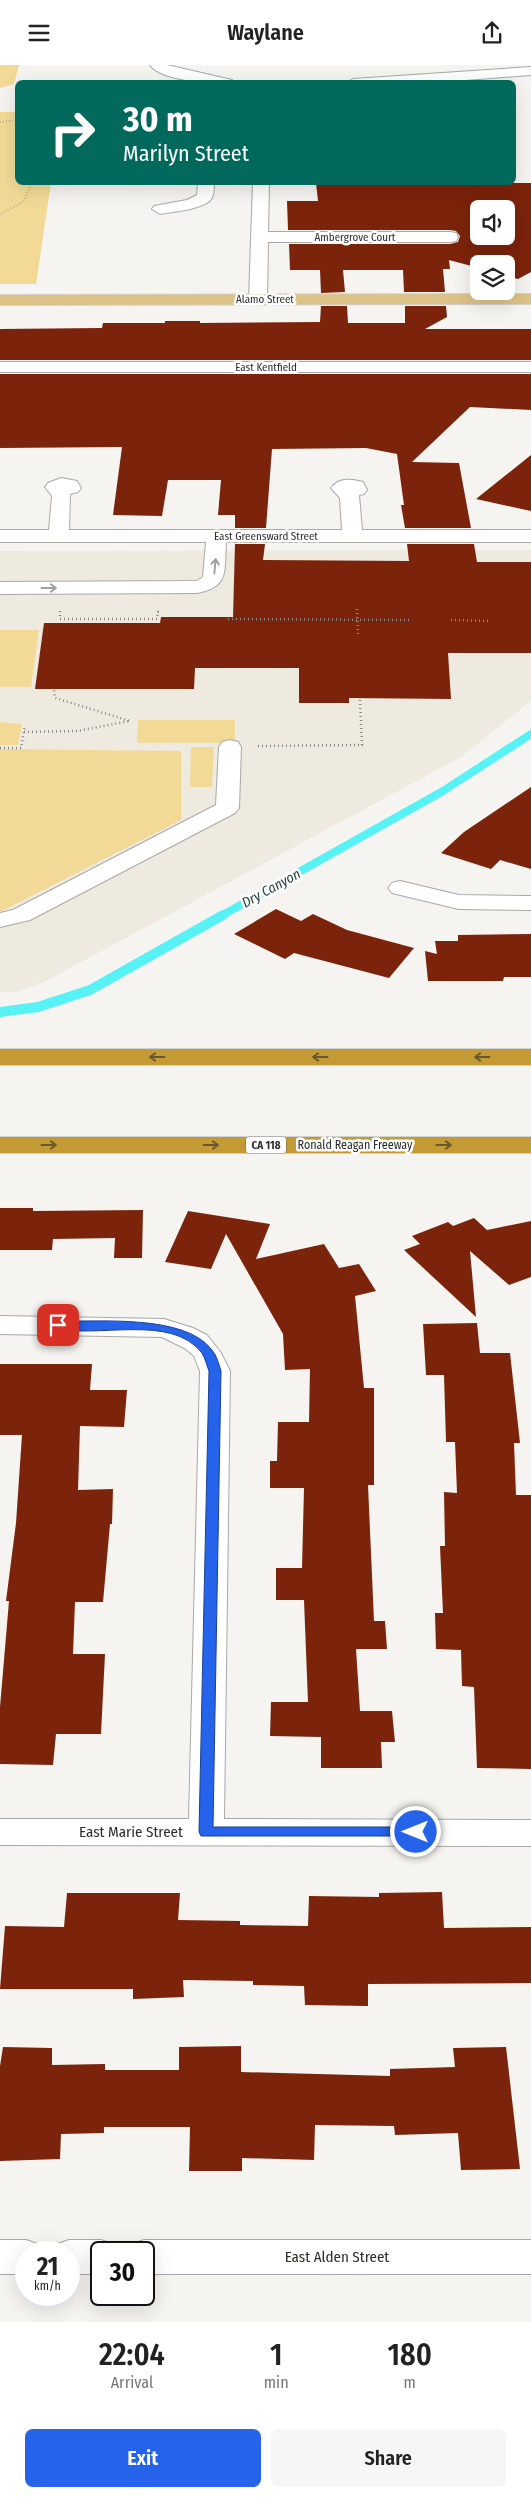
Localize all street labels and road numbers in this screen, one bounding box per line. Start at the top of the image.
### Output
street label: Ambergrove Court [315,231,396,244]
street label: Alamo Street [236,293,294,306]
street label: East Kentfield [235,361,297,374]
street label: East Greensward Street [214,530,318,543]
road number: CA 118 [246,1137,286,1153]
street label: Ronald Reagan Freeway [298,1138,413,1152]
street label: East Marie Street [79,1823,183,1841]
street label: East Alden Street [285,2248,389,2266]

